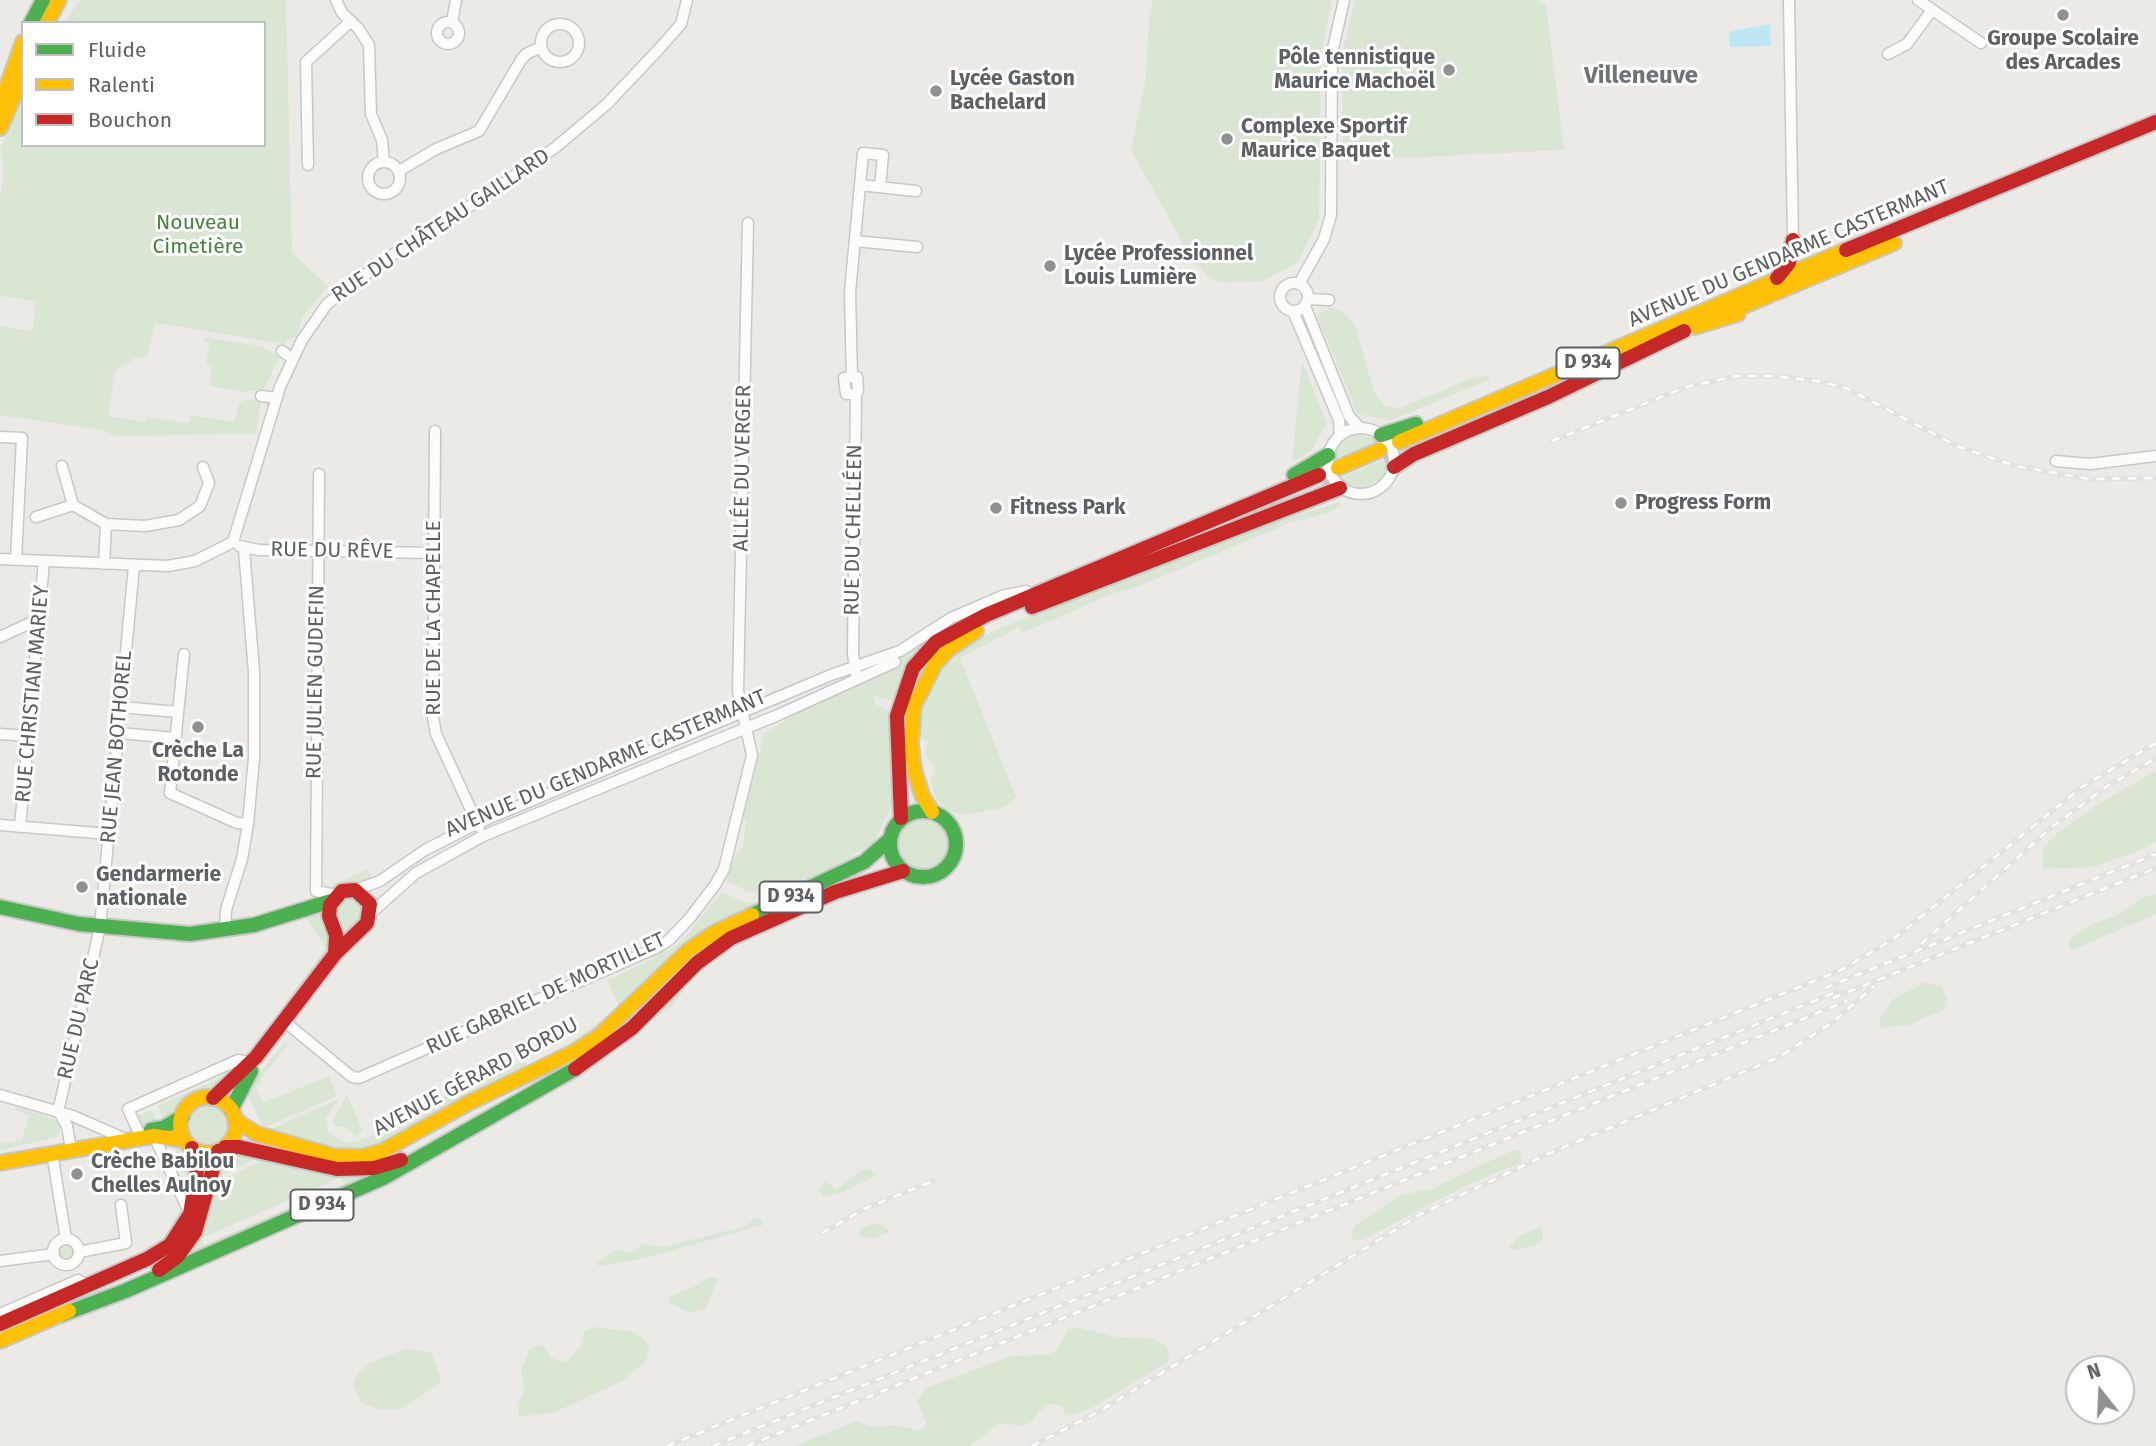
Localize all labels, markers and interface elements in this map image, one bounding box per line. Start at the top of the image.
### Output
marker: Groupe Scolaire des Arcades [2055,7,2071,23]
legend [21,21,266,147]
place label: Groupe Scolaire des Arcades [1987,26,2139,76]
text: Fluide [88,37,146,63]
place label: Pôle tennistique Maurice Machoël [1274,45,1435,95]
marker: Pôle tennistique Maurice Machoël [1441,62,1457,78]
district label: Villeneuve [1584,62,1698,90]
place label: Lycée Gaston Bachelard [950,66,1075,116]
text: Ralenti [88,72,155,98]
marker: Lycée Gaston Bachelard [928,83,944,99]
text: Bouchon [88,107,172,133]
place label: Complexe Sportif Maurice Baquet [1241,114,1406,164]
marker: Complexe Sportif Maurice Baquet [1219,131,1235,147]
street label: RUE DU CHÂTEAU GAILLARD [327,144,555,308]
street label: AVENUE DU GENDARME CASTERMANT [1625,175,1953,333]
park label: Nouveau Cimetière [153,210,243,260]
place label: Lycée Professionnel Louis Lumière [1064,241,1253,291]
marker: Lycée Professionnel Louis Lumière [1042,258,1058,274]
road number: D 934 [1556,348,1620,378]
street label: ALLÉE DU VERGER [729,384,757,552]
street label: RUE DU CHELLÉEN [840,444,868,616]
place label: Progress Form [1635,490,1771,516]
place label: Fitness Park [1010,495,1125,521]
marker: Progress Form [1613,495,1629,511]
marker: Fitness Park [988,500,1004,516]
street label: RUE DE LA CHAPELLE [421,520,447,716]
street label: RUE DU RÊVE [270,537,394,565]
street label: RUE CHRISTIAN MARIEY [11,584,55,804]
street label: RUE JULIEN GUDEFIN [302,585,330,779]
street label: RUE JEAN BOTHOREL [96,650,138,844]
street label: AVENUE DU GENDARME CASTERMANT [442,685,770,843]
marker: Crèche La Rotonde [190,719,206,735]
place label: Crèche La Rotonde [152,738,244,788]
place label: Gendarmerie nationale [96,862,221,912]
marker: Gendarmerie nationale [74,879,90,895]
road number: D 934 [760,882,822,912]
street label: RUE GABRIEL DE MORTILLET [422,927,670,1061]
street label: RUE DU PARC [53,956,105,1082]
street label: AVENUE GÉRARD BORDU [369,1012,583,1142]
place label: Crèche Babilou Chelles Aulnoy [91,1149,234,1199]
marker: Crèche Babilou Chelles Aulnoy [69,1166,85,1182]
road number: D 934 [290,1190,354,1220]
north arrow [2065,1355,2135,1425]
text: N [2084,1359,2104,1384]

